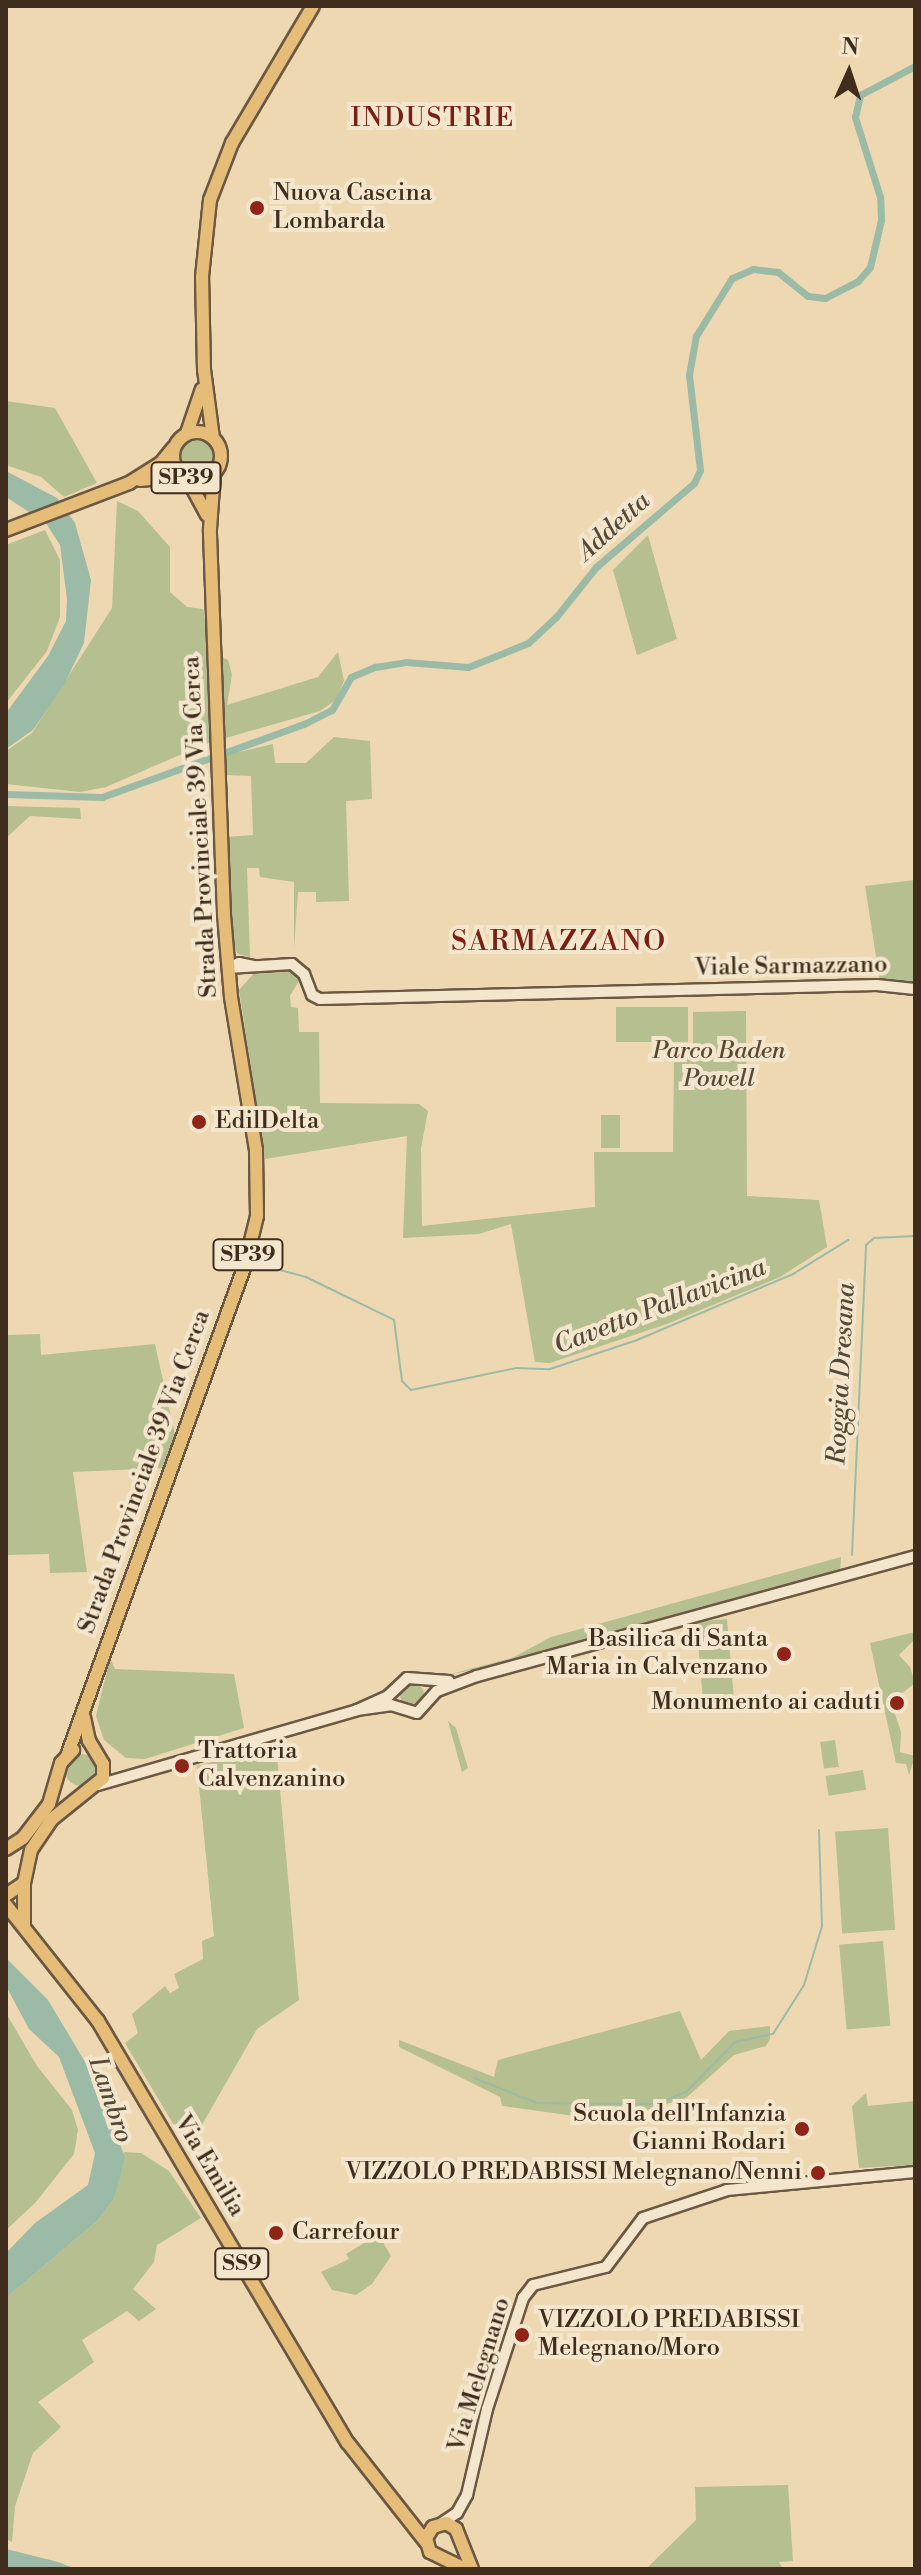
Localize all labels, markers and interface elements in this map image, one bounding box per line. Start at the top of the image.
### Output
north arrow [809,32,889,112]
text: N [841,34,860,61]
district label: INDUSTRIE [351,103,515,135]
place label: Nuova Cascina Lombarda [273,180,432,236]
marker: Nuova Cascina Lombarda [248,199,266,217]
road number: SP39 [150,460,222,496]
water label: Addetta [571,486,657,568]
street label: Strada Provinciale 39 Via Cerca [178,656,224,998]
district label: SARMAZZANO [451,925,667,959]
street label: Viale Sarmazzano [694,951,888,983]
park label: Parco Baden Powell [653,1038,785,1094]
place label: EdilDelta [215,1108,319,1136]
marker: EdilDelta [190,1113,208,1131]
road number: SP39 [212,1237,284,1273]
water label: Cavetto Pallavicina [550,1252,770,1362]
water label: Roggia Dresana [822,1282,862,1466]
street label: Strada Provinciale 39 Via Cerca [73,1306,217,1638]
place label: Basilica di Santa Maria in Calvenzano [546,1626,768,1682]
marker: Basilica di Santa Maria in Calvenzano [775,1645,793,1663]
place label: Monumento ai caduti [651,1689,881,1717]
marker: Monumento ai caduti [888,1694,906,1712]
place label: Trattoria Calvenzanino [198,1738,346,1794]
marker: Trattoria Calvenzanino [173,1757,191,1775]
water label: Lambro [81,2053,139,2147]
place label: Scuola dell'Infanzia Gianni Rodari [573,2101,786,2157]
street label: Via Emilia [167,2110,251,2222]
marker: Scuola dell'Infanzia Gianni Rodari [793,2120,811,2138]
place label: VIZZOLO PREDABISSI Melegnano/Nenni [345,2159,802,2187]
marker: VIZZOLO PREDABISSI Melegnano/Nenni [809,2164,827,2182]
place label: Carrefour [292,2219,400,2247]
marker: Carrefour [267,2224,285,2242]
road number: SS9 [214,2246,270,2282]
street label: Via Melegnano [443,2294,517,2456]
place label: VIZZOLO PREDABISSI Melegnano/Moro [538,2307,800,2363]
marker: VIZZOLO PREDABISSI Melegnano/Moro [513,2326,531,2344]

